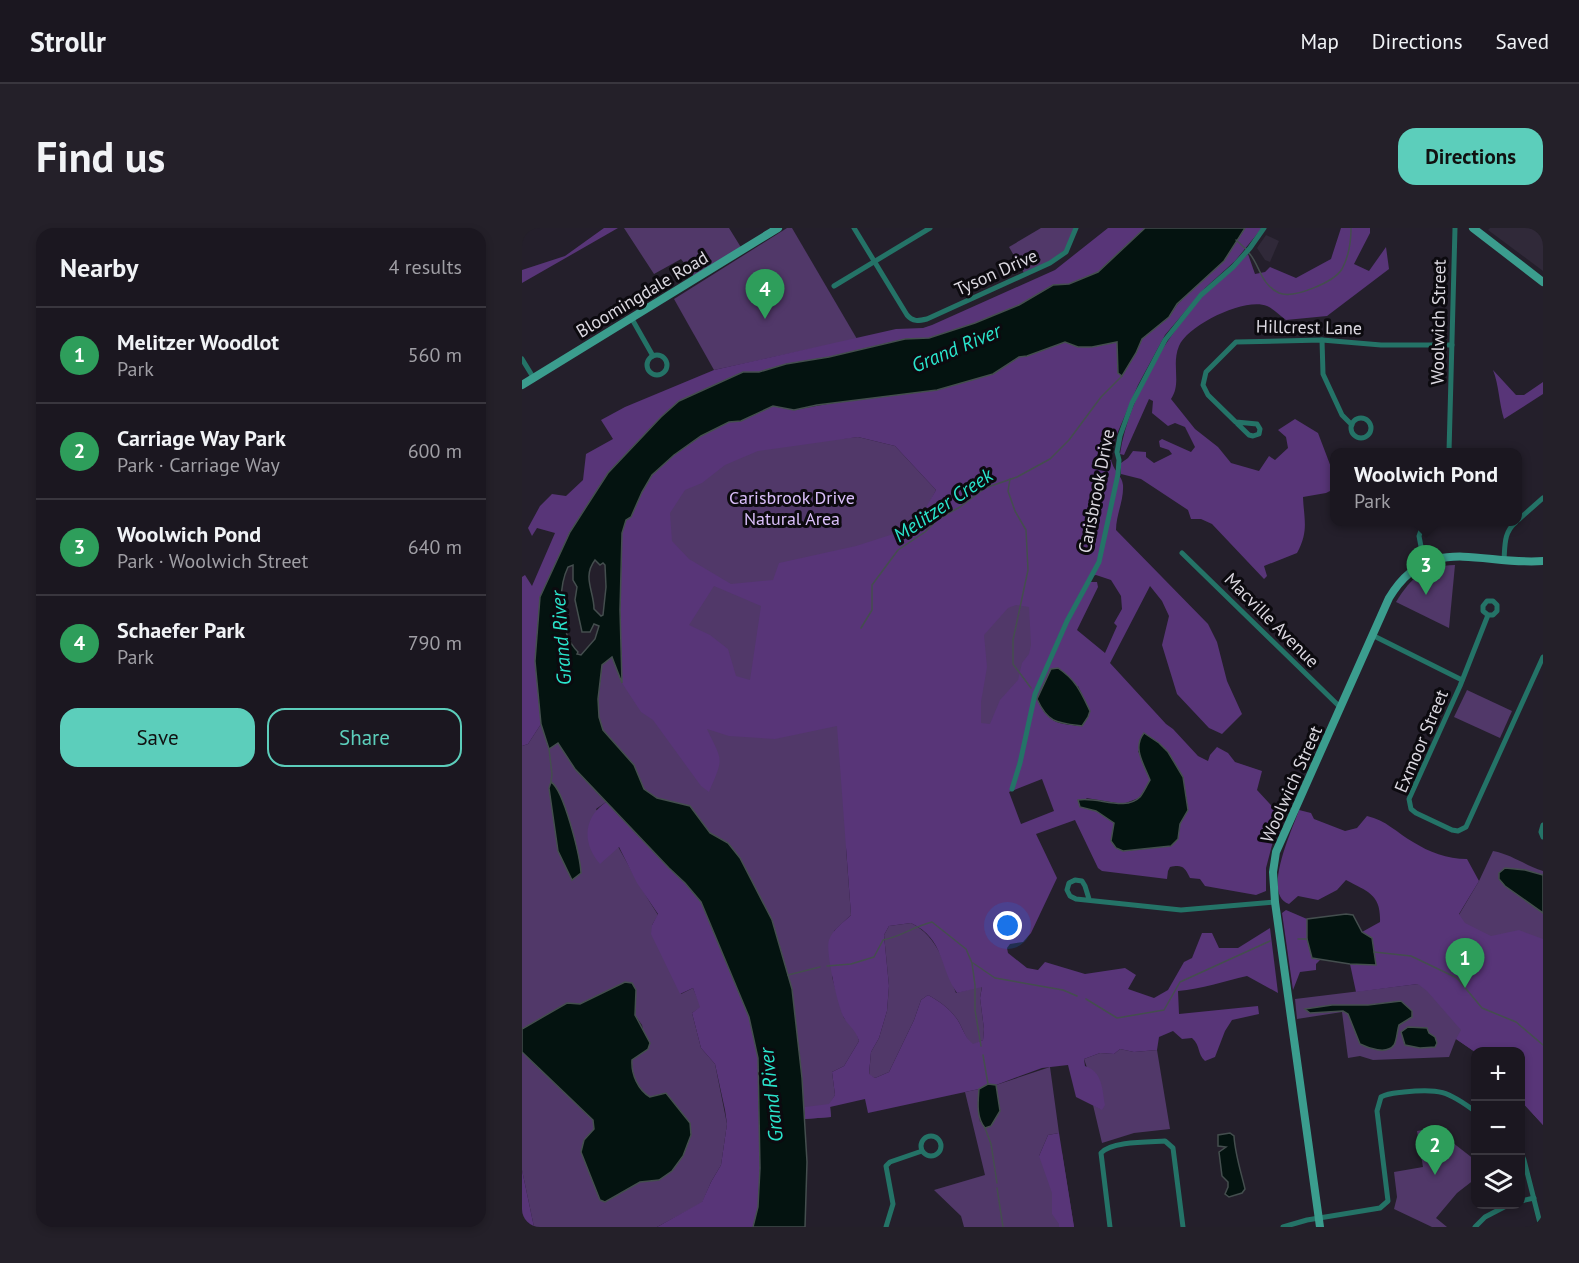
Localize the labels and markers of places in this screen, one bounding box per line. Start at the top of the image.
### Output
pin: 4 [746,270,784,319]
pin: 3 [1406,546,1446,595]
pin: 1 [1446,938,1484,988]
pin: 2 [1416,1126,1454,1175]

